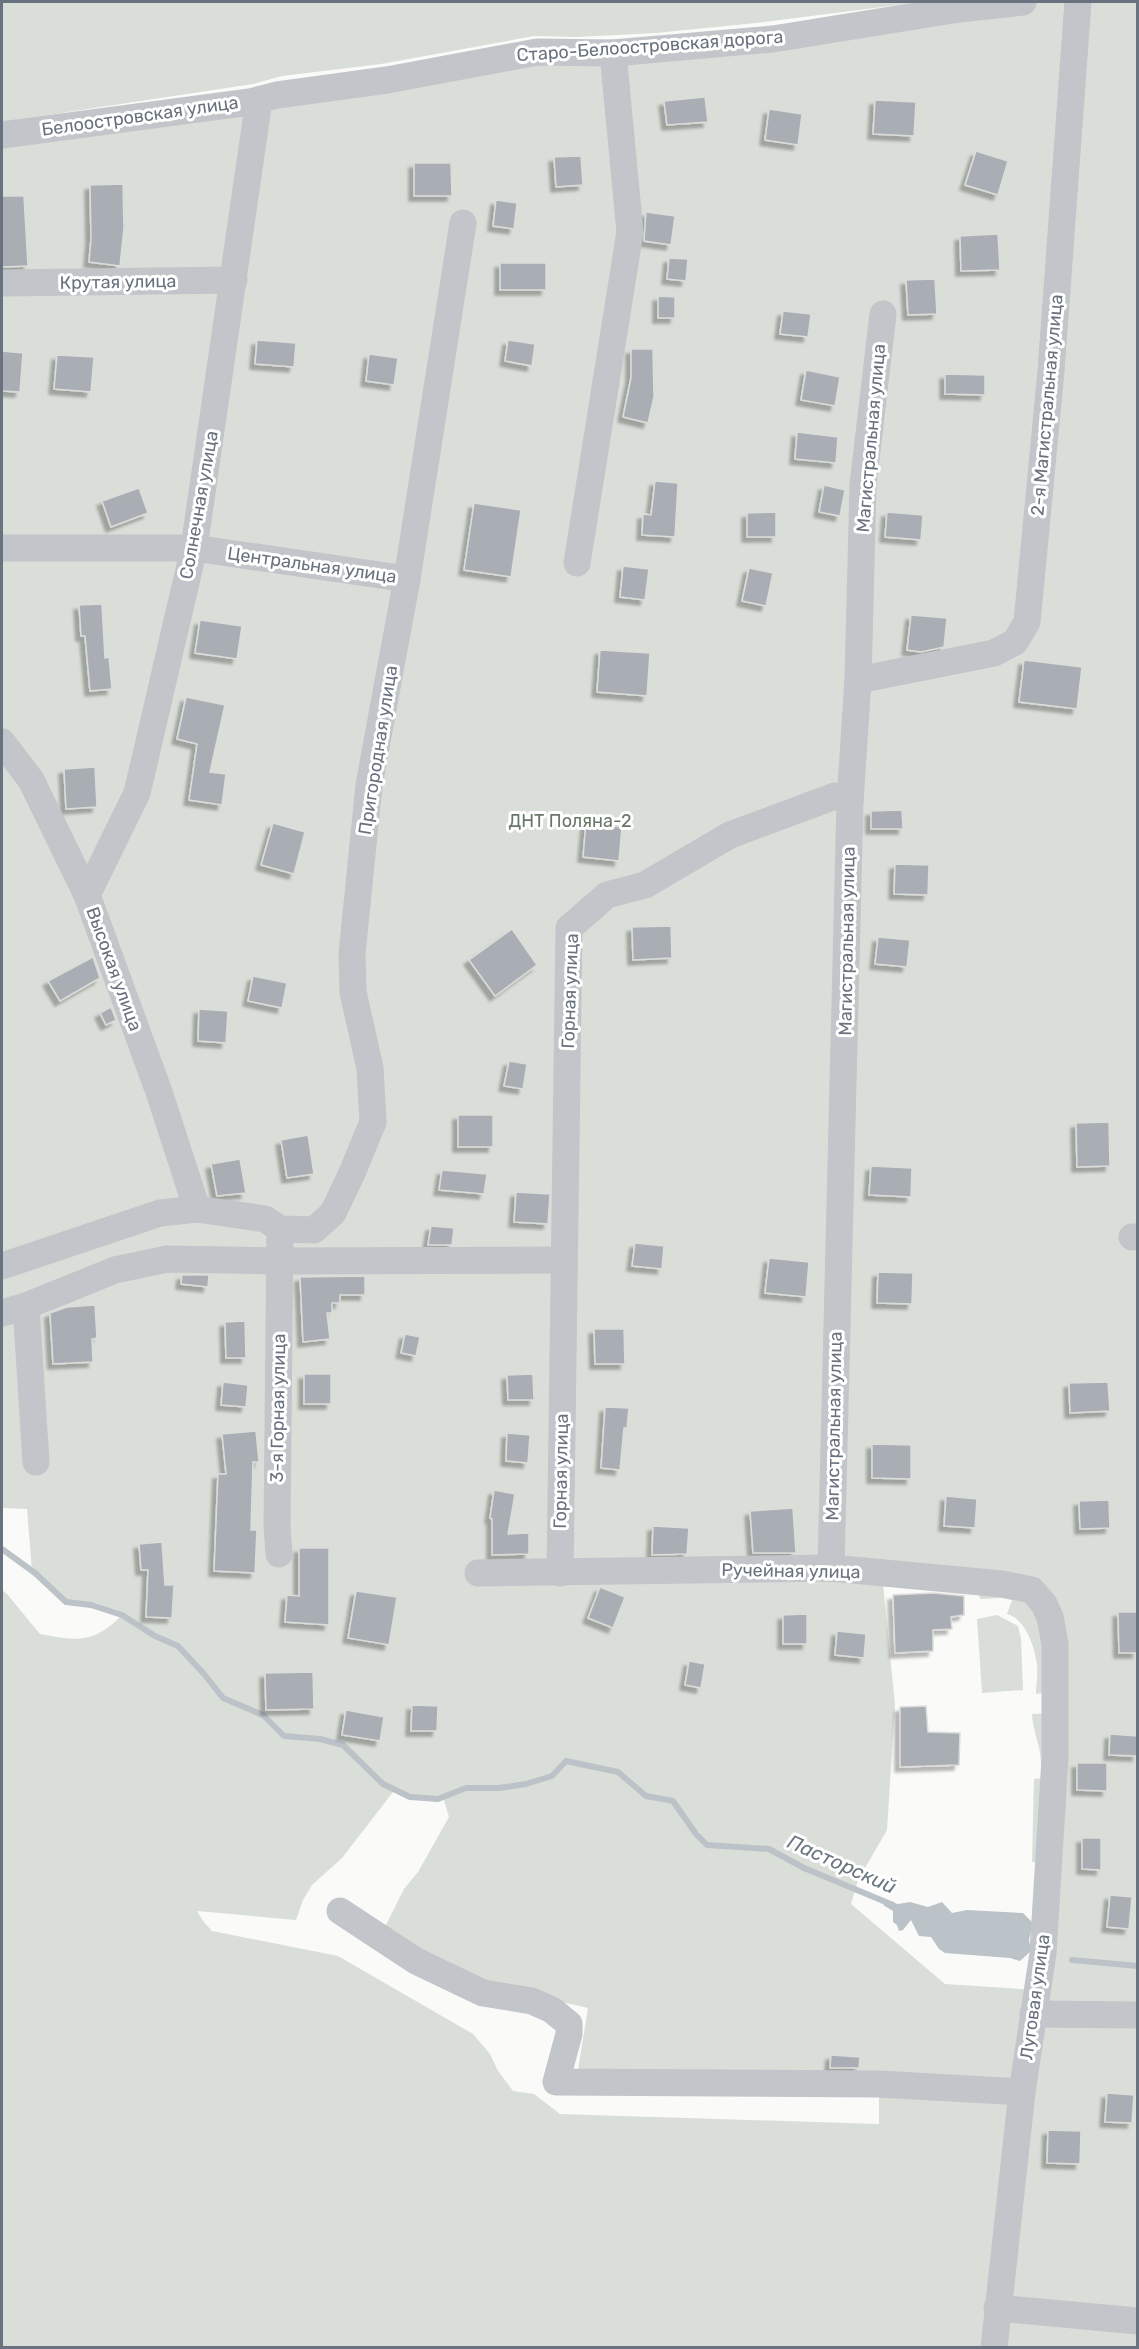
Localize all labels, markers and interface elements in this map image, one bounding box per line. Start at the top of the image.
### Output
street label: Старо-Белоостровская дорога [516,26,784,66]
street label: Белоостровская улица [40,91,240,141]
street label: Крутая улица [59,270,177,294]
street label: 2-я Магистральная улица [1026,293,1068,517]
street label: Магистральная улица [852,343,890,533]
street label: Солнечная улица [175,429,223,581]
street label: Центральная улица [226,542,398,588]
street label: Пригородная улица [354,664,402,836]
park label: ДНТ Поляна-2 [508,810,632,832]
street label: Магистральная улица [834,846,860,1036]
street label: Высокая улица [81,904,147,1034]
street label: Горная улица [557,933,583,1049]
street label: Магистральная улица [821,1331,847,1521]
street label: 3-я Горная улица [266,1333,290,1483]
street label: Горная улица [549,1413,573,1529]
street label: Ручейная улица [721,1559,861,1583]
water label: Пасторский [784,1829,900,1899]
street label: Луговая улица [1015,1933,1055,2061]

